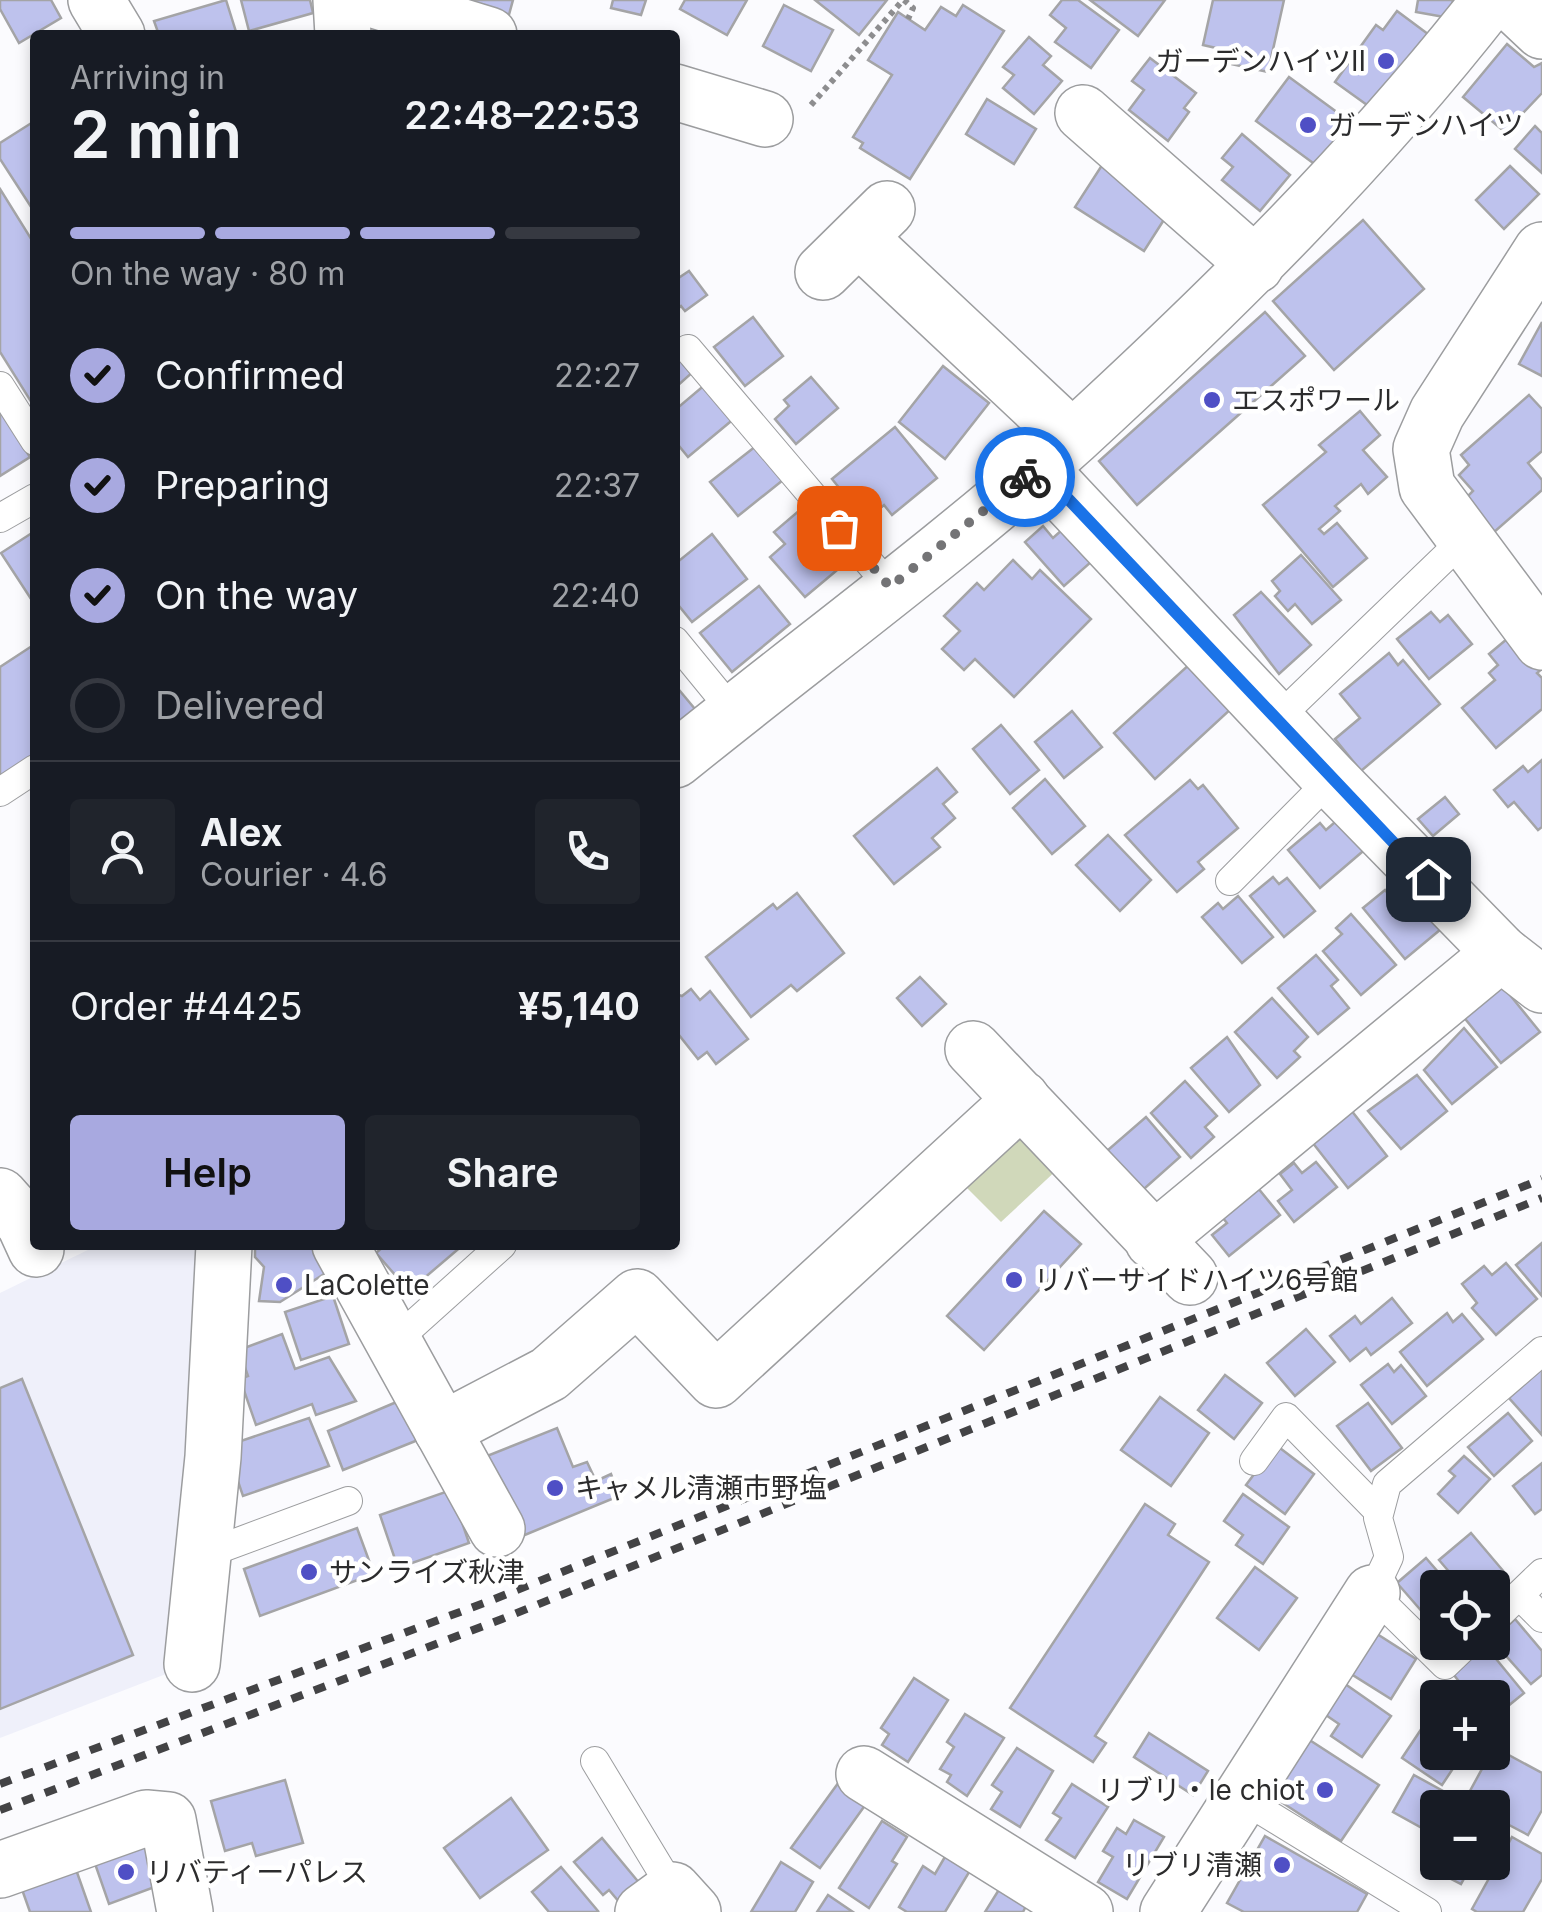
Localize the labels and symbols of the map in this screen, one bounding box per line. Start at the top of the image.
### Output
place label: ガーデンハイツⅡ [1156,44,1366,78]
marker: ガーデンハイツⅡ [1375,50,1397,72]
place label: ガーデンハイツ [1328,108,1523,142]
marker: ガーデンハイツ [1297,114,1319,136]
place label: エスポワール [1232,383,1400,417]
marker: エスポワール [1201,389,1223,411]
courier [975,427,1075,527]
pin [797,486,882,571]
pin [1386,837,1471,922]
place label: リバーサイドハイツ6号館 [1034,1263,1358,1297]
place label: LaColette [304,1268,430,1302]
marker: リバーサイドハイツ6号館 [1003,1269,1025,1291]
marker: LaColette [273,1274,295,1296]
place label: キャメル清瀬市野塩 [575,1471,827,1505]
marker: キャメル清瀬市野塩 [544,1477,566,1499]
place label: サンライズ秋津 [329,1555,524,1589]
marker: サンライズ秋津 [298,1561,320,1583]
place label: リブリ・le chiot [1097,1773,1305,1807]
marker: リブリ・le chiot [1314,1779,1336,1801]
place label: リブリ清瀬 [1122,1848,1262,1882]
marker: リブリ清瀬 [1271,1854,1293,1876]
place label: リバティーパレス [146,1855,368,1889]
marker: リバティーパレス [115,1861,137,1883]

